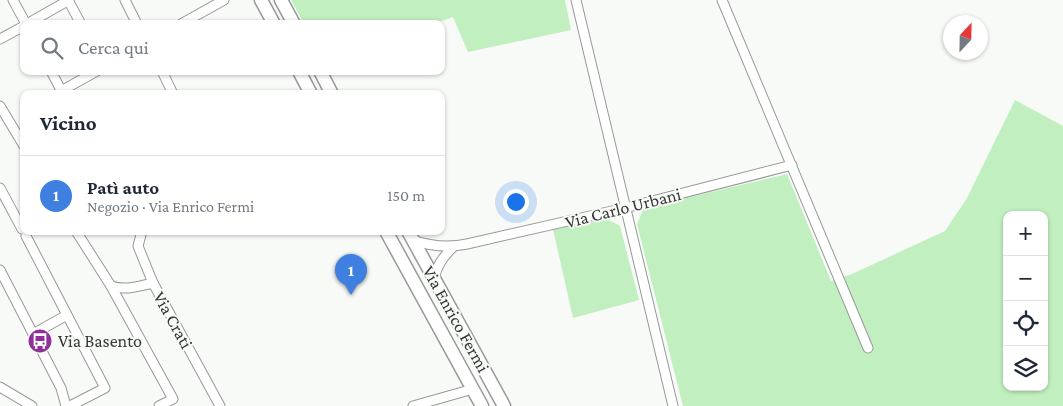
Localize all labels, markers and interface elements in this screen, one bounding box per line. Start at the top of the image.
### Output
north arrow [943,15,988,60]
search box [20,20,445,75]
icon: search [38,34,66,62]
text: Cerca qui [78,37,149,58]
text: Vicino [40,111,97,135]
text: Patì auto [87,177,159,198]
street label: Via Carlo Urbani [563,184,683,232]
text: 1 [53,187,59,204]
text: 150 m [387,187,425,204]
your location [503,189,529,215]
text: Negozio · Via Enrico Fermi [87,198,254,215]
map controls [1003,211,1048,391]
button: + [1003,211,1048,256]
pin: 1 [335,254,367,295]
button: − [1003,256,1048,301]
street label: Via Enrico Fermi [419,262,494,376]
street label: Via Crati [149,288,197,352]
button: locate [1003,301,1048,346]
bus stop icon: Via Basento [27,328,53,354]
place label: Via Basento [58,331,142,351]
button: layers [1003,346,1048,391]

